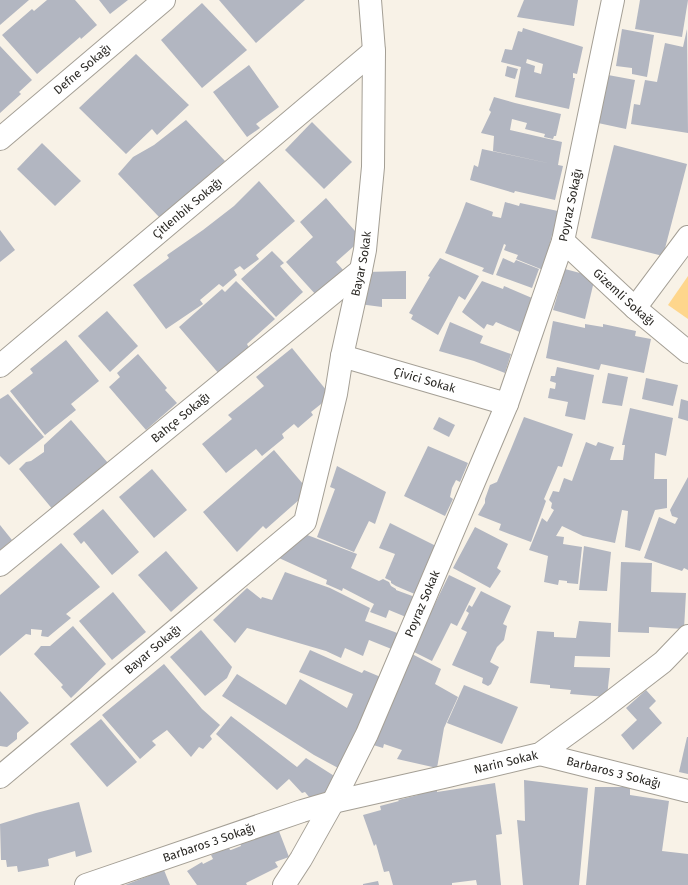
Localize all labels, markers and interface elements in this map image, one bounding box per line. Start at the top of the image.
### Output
street label: Defne Sokağı [51,41,114,97]
street label: Poyraz Sokağı [556,167,585,243]
street label: Çitlenbik Sokağı [150,175,225,242]
street label: Bayar Sokak [348,230,374,298]
street label: Gizemli Sokağı [590,266,658,329]
street label: Çivici Sokak [392,364,458,396]
street label: Bahçe Sokağı [148,389,213,446]
street label: Poyraz Sokak [402,568,443,639]
street label: Bayar Sokağı [122,622,184,677]
street label: Narin Sokak [473,748,540,777]
street label: Barbaros 3 Sokağı [565,754,662,791]
street label: Barbaros 3 Sokağı [161,821,257,865]

